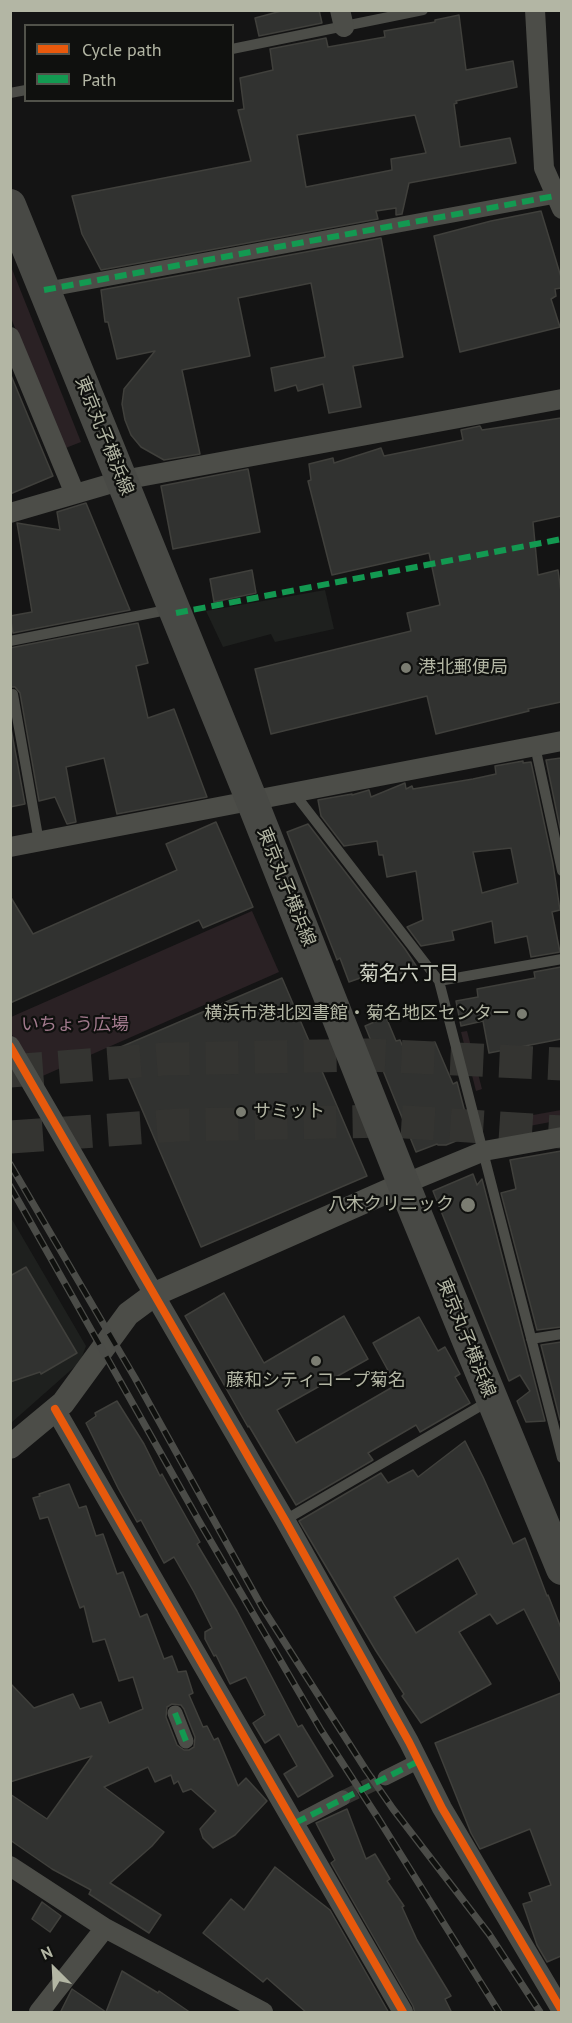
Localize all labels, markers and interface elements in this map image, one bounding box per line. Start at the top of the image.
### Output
legend [24,24,234,102]
text: Cycle path [82,38,162,61]
text: Path [82,68,116,91]
street label: 東京丸子横浜線 [70,374,138,498]
place label: 港北郵便局 [418,657,508,679]
marker: 港北郵便局 [399,661,413,675]
street label: 東京丸子横浜線 [252,825,320,949]
district label: 菊名六丁目 [359,962,459,986]
place label: 横浜市港北図書館・菊名地区センター [204,1003,510,1025]
marker: 横浜市港北図書館・菊名地区センター [515,1007,529,1021]
park label: いちょう広場 [21,1014,129,1036]
place label: サミット [253,1101,325,1123]
marker: サミット [234,1105,248,1119]
place label: 八木クリニック [328,1194,454,1216]
marker: 八木クリニック [459,1196,477,1214]
street label: 東京丸子横浜線 [432,1276,500,1400]
marker: 藤和シティコープ菊名 [309,1354,323,1368]
place label: 藤和シティコープ菊名 [226,1370,406,1392]
north arrow [24,1939,84,1999]
text: N [38,1941,56,1964]

